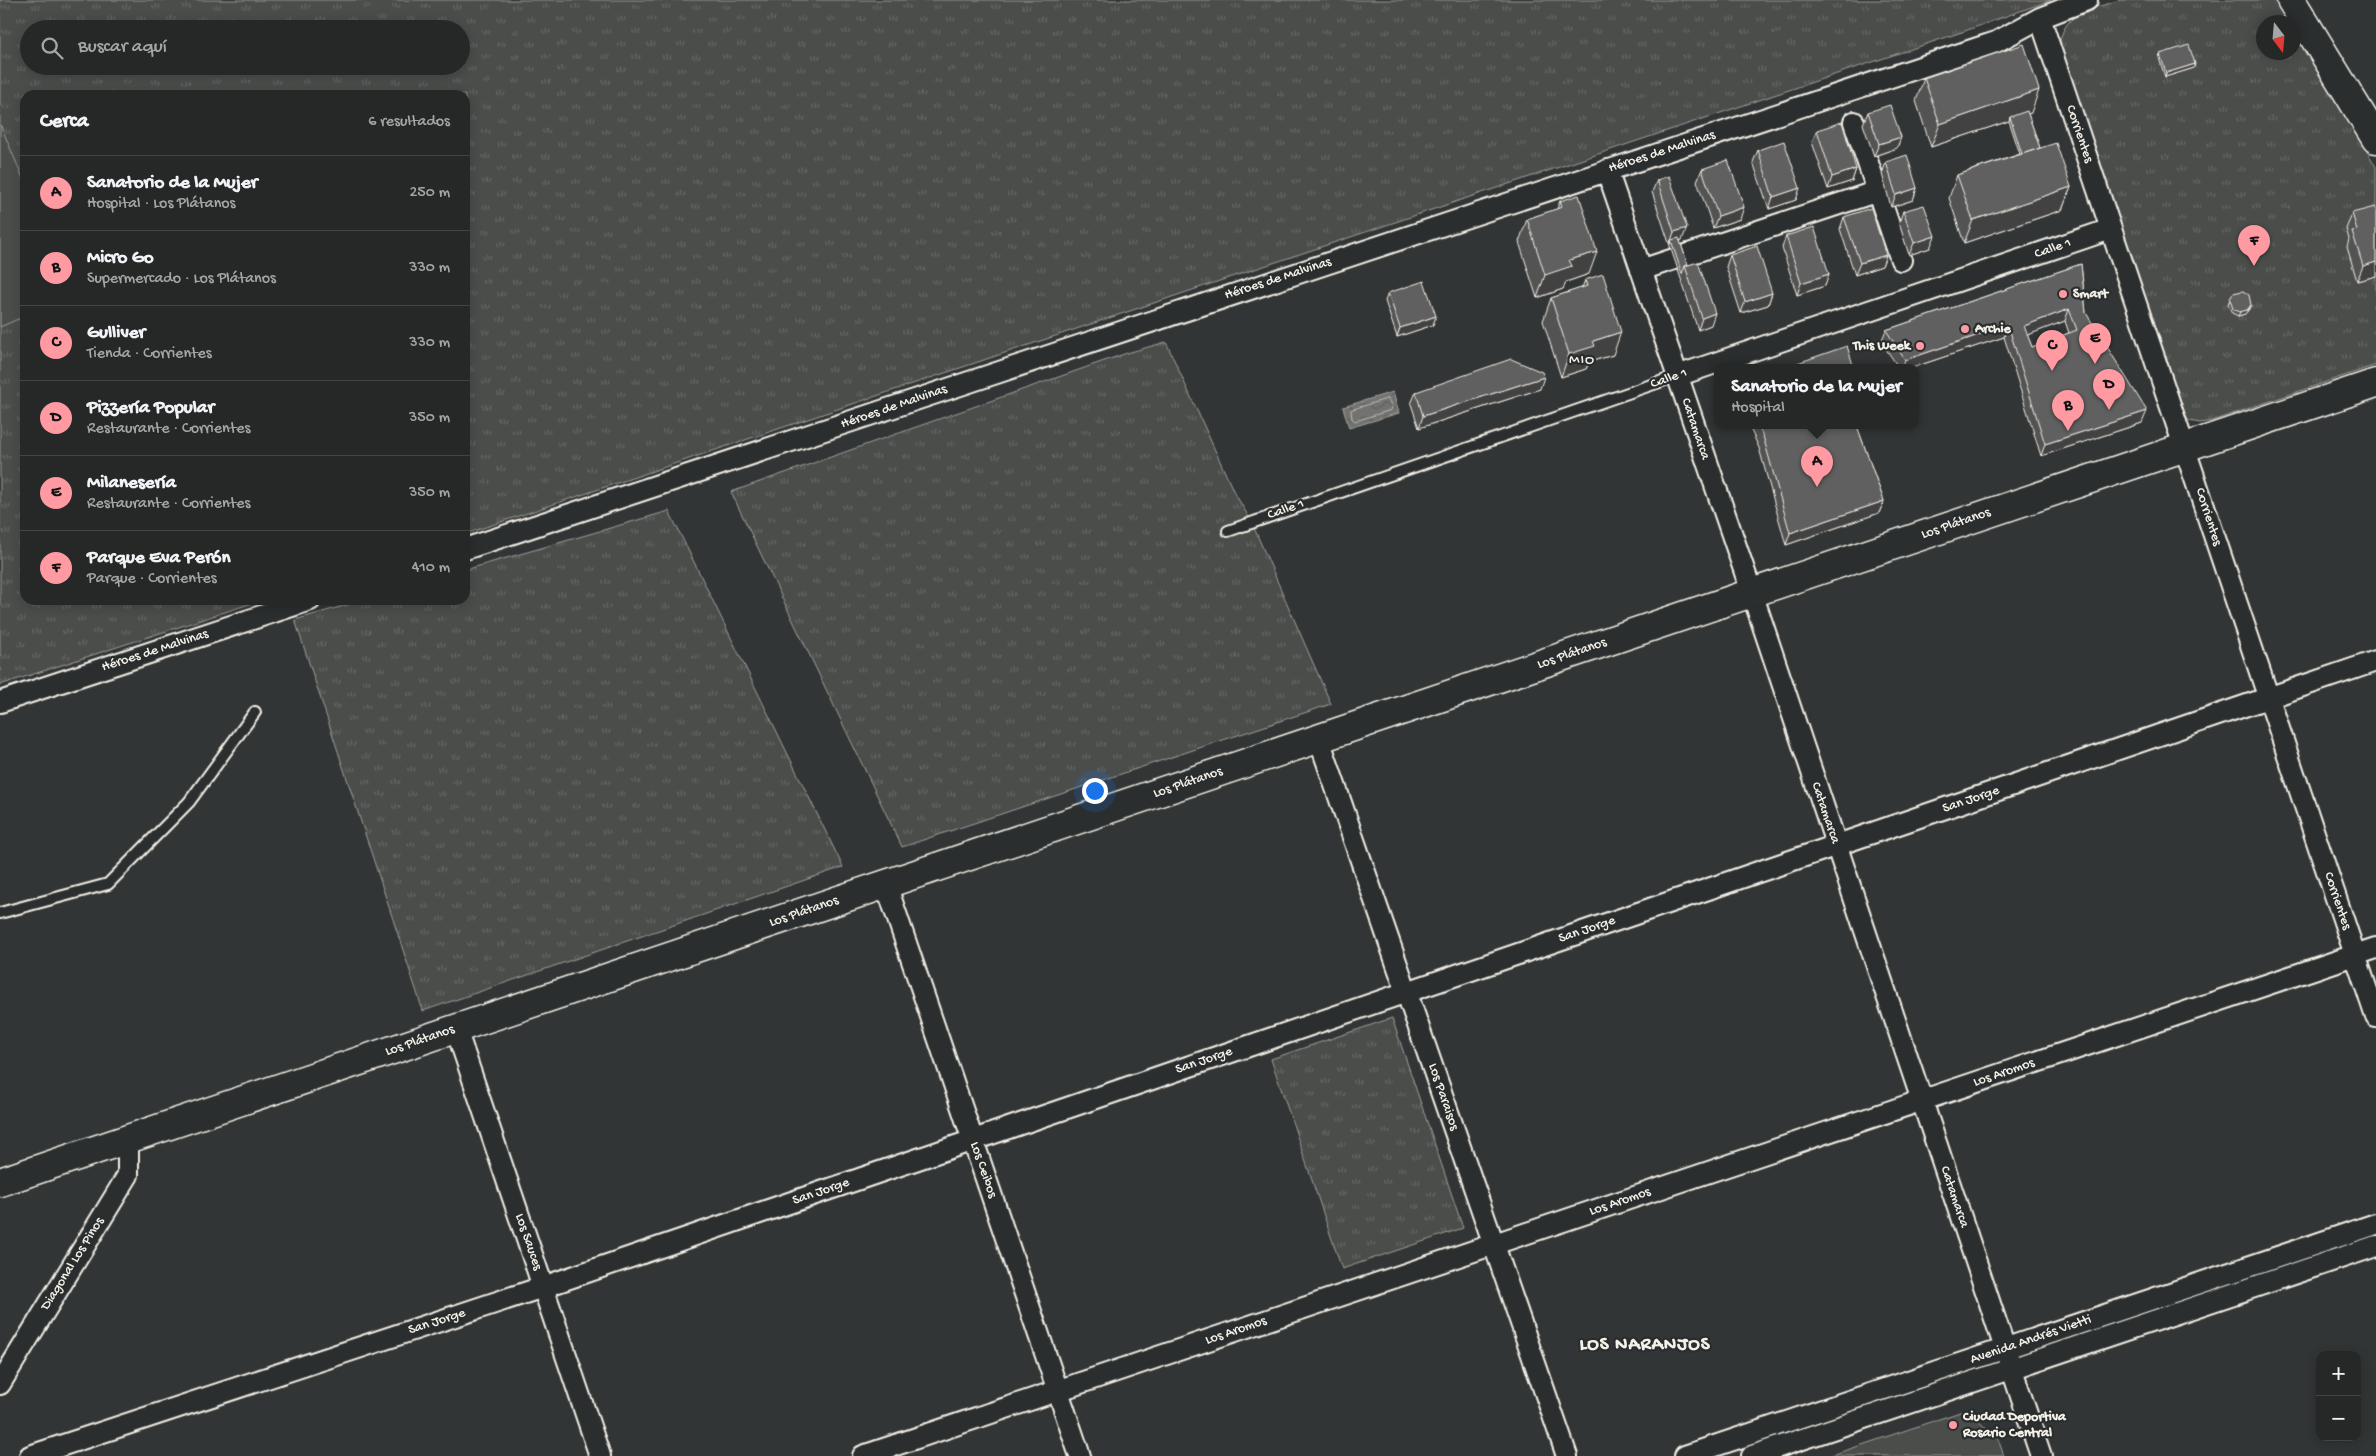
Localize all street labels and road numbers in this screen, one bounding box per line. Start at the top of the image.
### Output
street label: Corrientes [2061,103,2097,166]
street label: Héroes de Malvinas [1606,126,1718,177]
street label: Calle 1 [2032,235,2074,263]
street label: Héroes de Malvinas [1222,253,1334,304]
street label: Calle 1 [1648,365,1690,393]
street label: Héroes de Malvinas [839,381,950,433]
street label: Catamarca [1677,396,1714,463]
street label: Corrientes [2191,486,2226,549]
street label: Calle 1 [1265,496,1307,524]
street label: Los Plátanos [1919,504,1994,544]
street label: Héroes de Malvinas [99,625,211,676]
street label: Los Plátanos [1535,634,1610,674]
street label: Los Plátanos [1151,763,1226,803]
street label: Catamarca [1807,780,1844,847]
street label: San Jorge [1940,782,2002,818]
street label: Corrientes [2319,870,2355,933]
street label: Los Plátanos [767,892,842,932]
street label: San Jorge [1556,912,1618,948]
street label: Los Plátanos [383,1021,458,1061]
street label: San Jorge [1173,1043,1235,1079]
street label: Los Aromos [1971,1054,2038,1091]
street label: Los Paraisos [1424,1061,1463,1134]
street label: Los Ceibos [965,1140,1001,1201]
street label: Catamarca [1936,1164,1973,1231]
street label: San Jorge [790,1174,852,1210]
street label: Los Aromos [1587,1183,1654,1220]
street label: Los Sauces [510,1211,546,1273]
street label: Diagonal Los Pinos [37,1214,109,1315]
street label: San Jorge [406,1305,468,1339]
street label: Avenida Andrés Vietti [1968,1311,2094,1369]
street label: Los Aromos [1203,1312,1270,1349]

